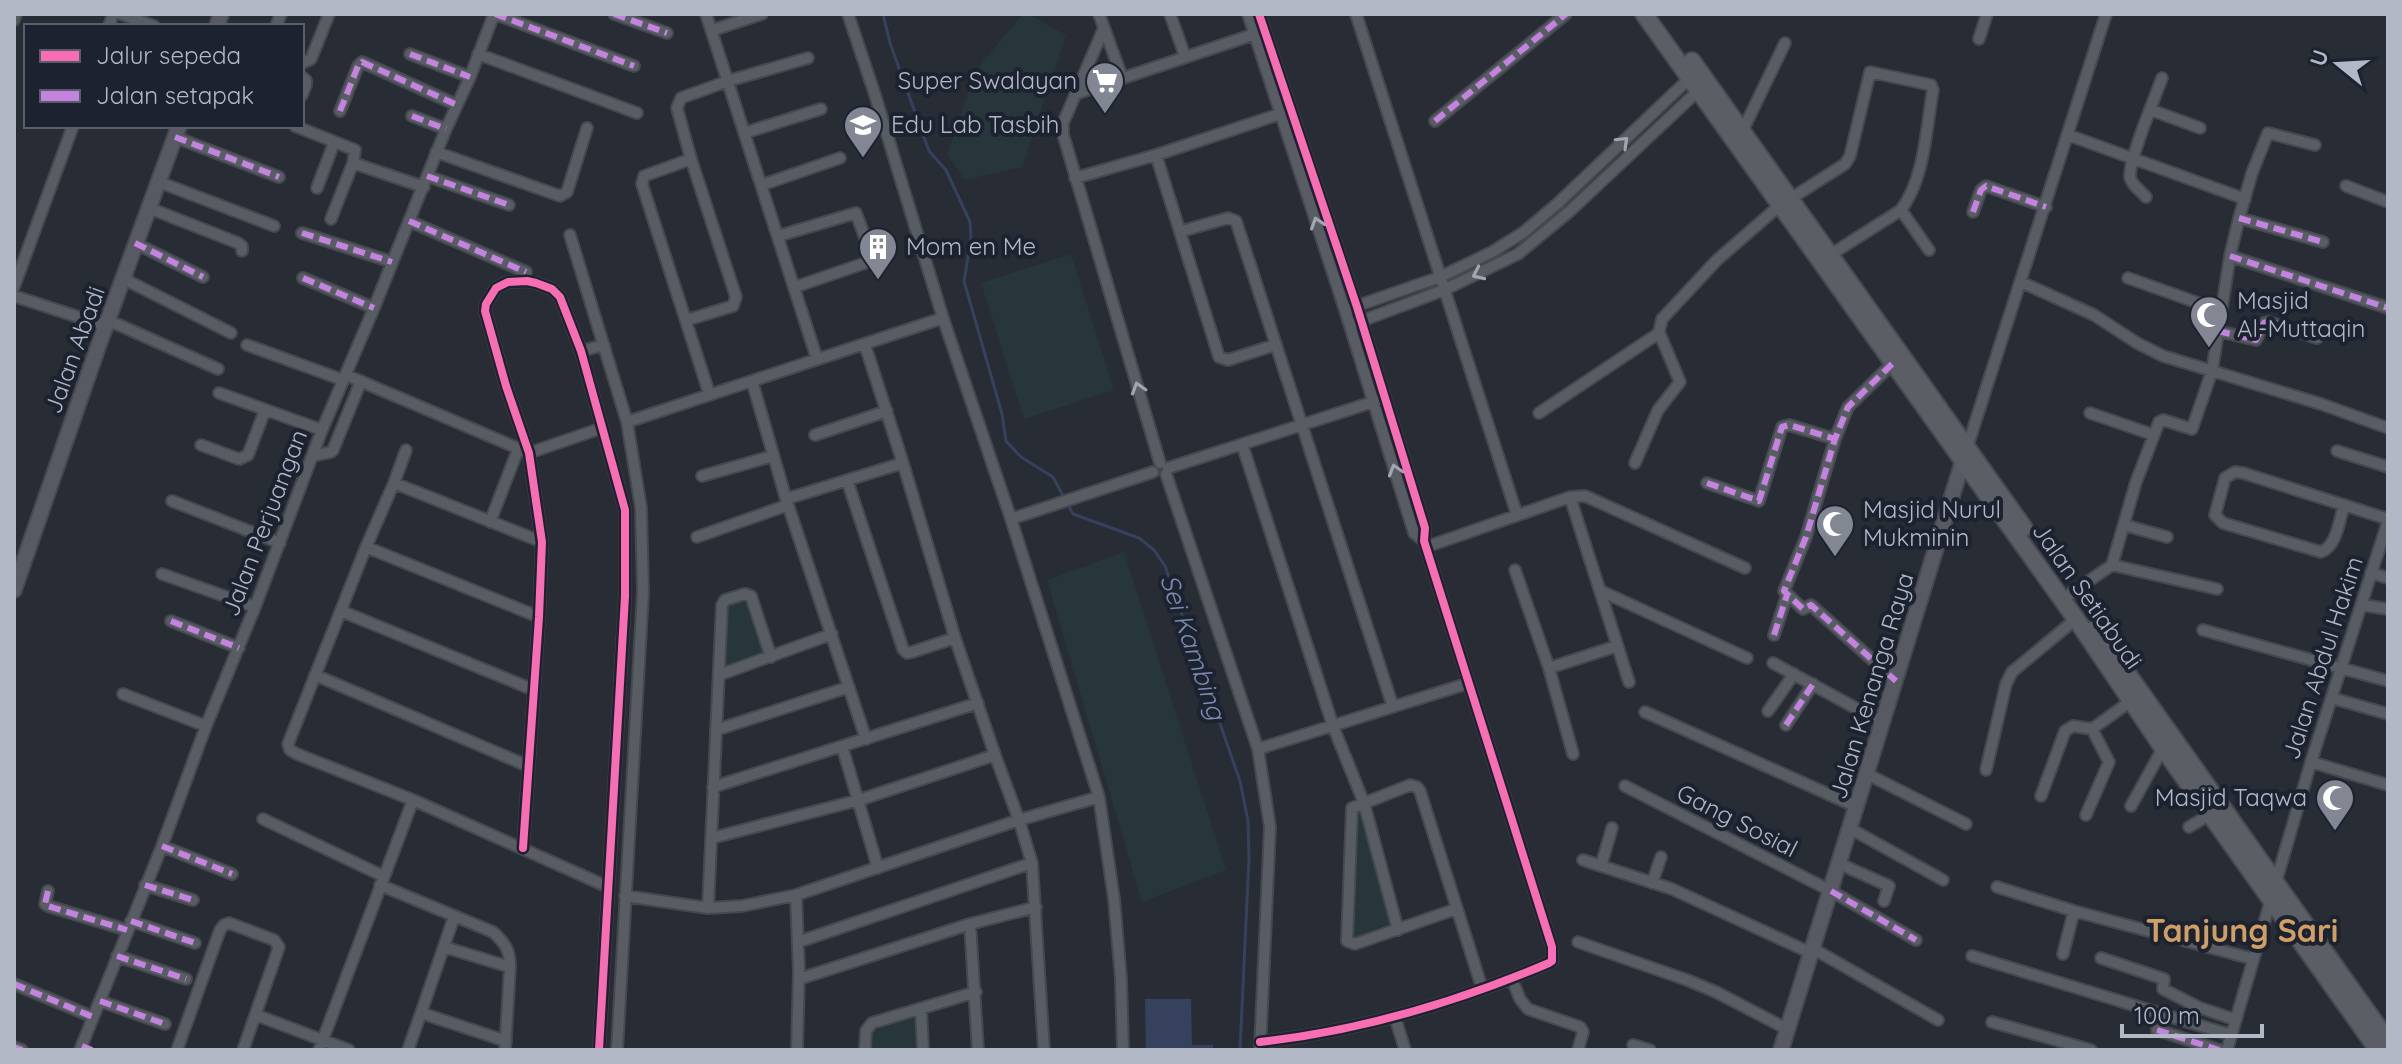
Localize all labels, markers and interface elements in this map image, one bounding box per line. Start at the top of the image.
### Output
legend [24,24,304,128]
north arrow [2298,24,2378,104]
text: Jalur sepeda [96,40,241,70]
text: U [2303,46,2335,70]
supermarket icon: Super Swalayan [1084,60,1126,115]
place label: Super Swalayan [898,65,1077,95]
text: Jalan setapak [96,80,254,110]
school or university icon: Edu Lab Tasbih [842,104,884,159]
place label: Edu Lab Tasbih [891,109,1059,139]
one-way arrow [1614,136,1628,151]
one-way arrow [1310,216,1326,230]
building icon: Mom en Me [857,226,899,281]
place label: Mom en Me [906,231,1036,261]
one-way arrow [1472,264,1486,280]
street label: Jalan Abadi [37,282,111,417]
place label: Masjid Al-Muttaqin [2237,285,2365,343]
mosque icon: Masjid Al-Muttaqin [2188,294,2230,349]
one-way arrow [1131,381,1147,395]
street label: Jalan Perjuangan [215,425,313,620]
one-way arrow [1388,464,1404,478]
place label: Masjid Nurul Mukminin [1863,494,2001,552]
mosque icon: Masjid Nurul Mukminin [1814,503,1856,558]
street label: Jalan Setiabudi [2026,517,2149,674]
street label: Jalan Abdul Hakim [2275,553,2369,763]
street label: Jalan Kenanga Raya [1822,569,1920,803]
water label: Sei Kambing [1153,570,1234,726]
street label: Gang Sosial [1672,777,1803,863]
mosque icon: Masjid Taqwa [2314,777,2356,832]
place label: Masjid Taqwa [2155,782,2307,812]
district label: Tanjung Sari [2146,910,2338,950]
scale bar [2122,988,2262,1038]
text: 100 m [2134,1000,2200,1030]

